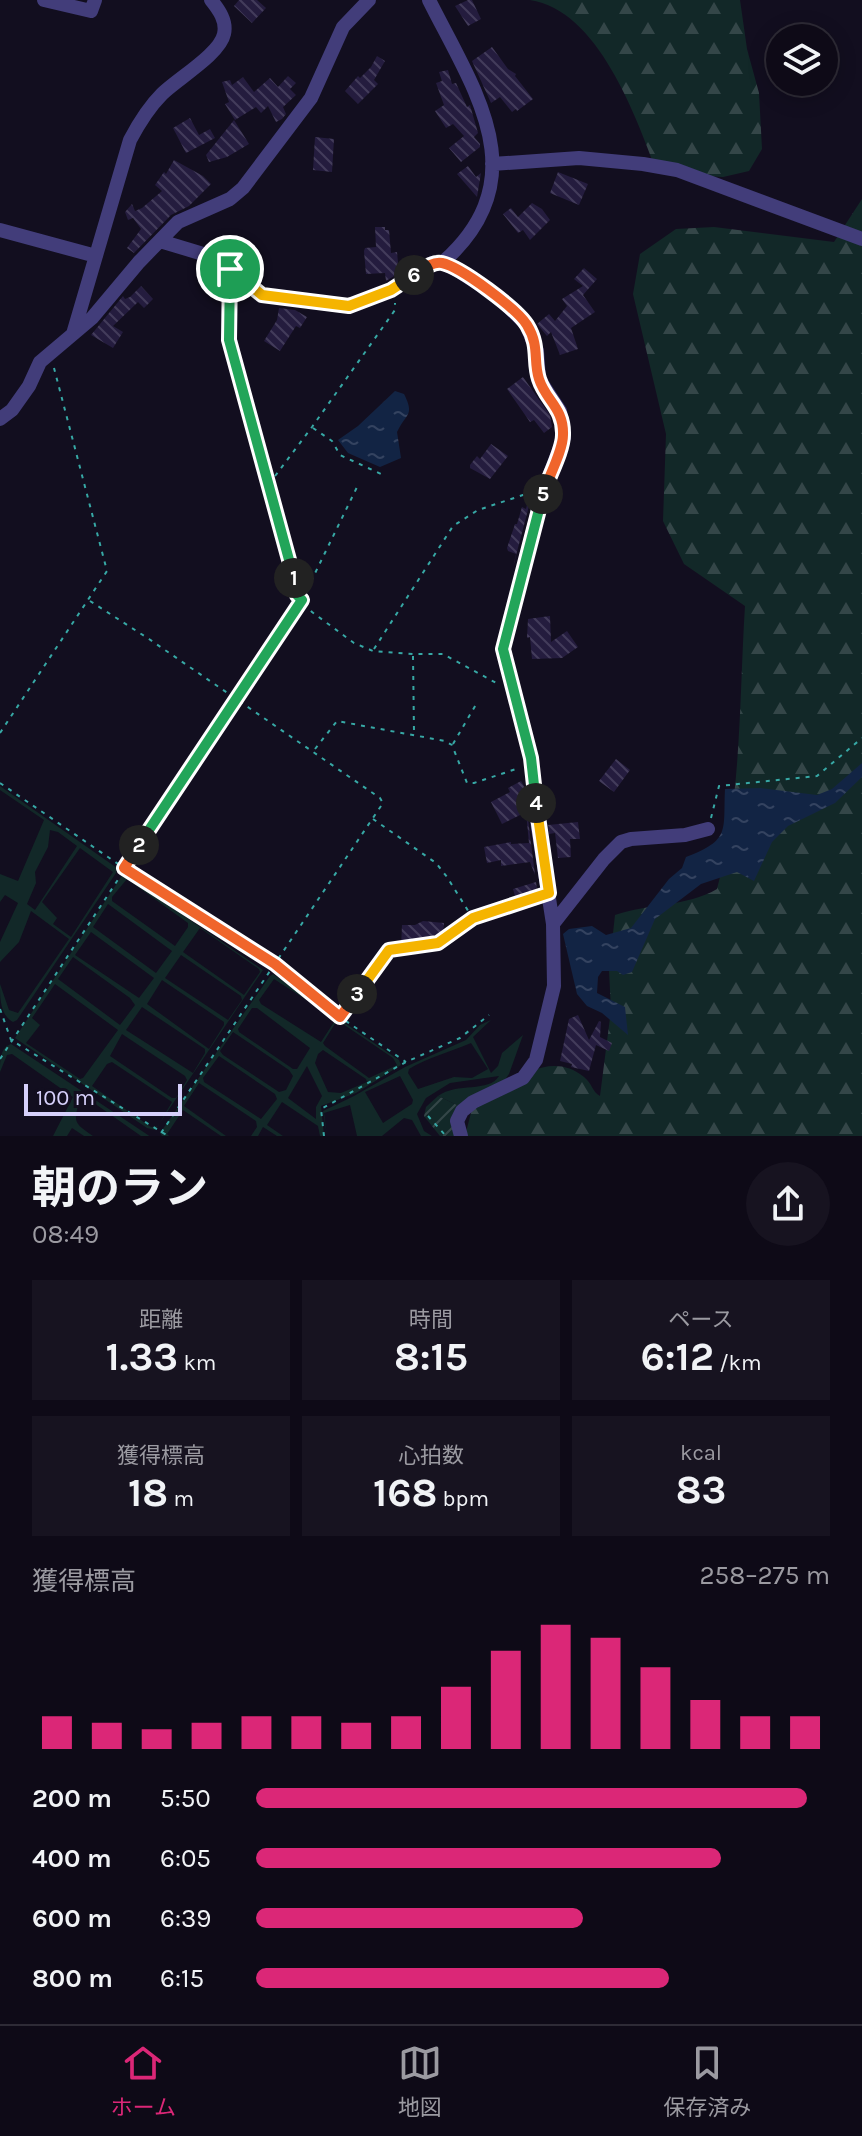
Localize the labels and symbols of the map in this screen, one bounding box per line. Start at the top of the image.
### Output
pin [196,235,264,303]
pin: 6 [394,255,434,295]
pin: 5 [523,474,563,514]
pin: 1 [274,558,314,598]
pin: 4 [516,783,556,823]
pin: 2 [119,825,159,865]
pin: 3 [337,974,377,1014]
scale bar [24,1080,182,1116]

